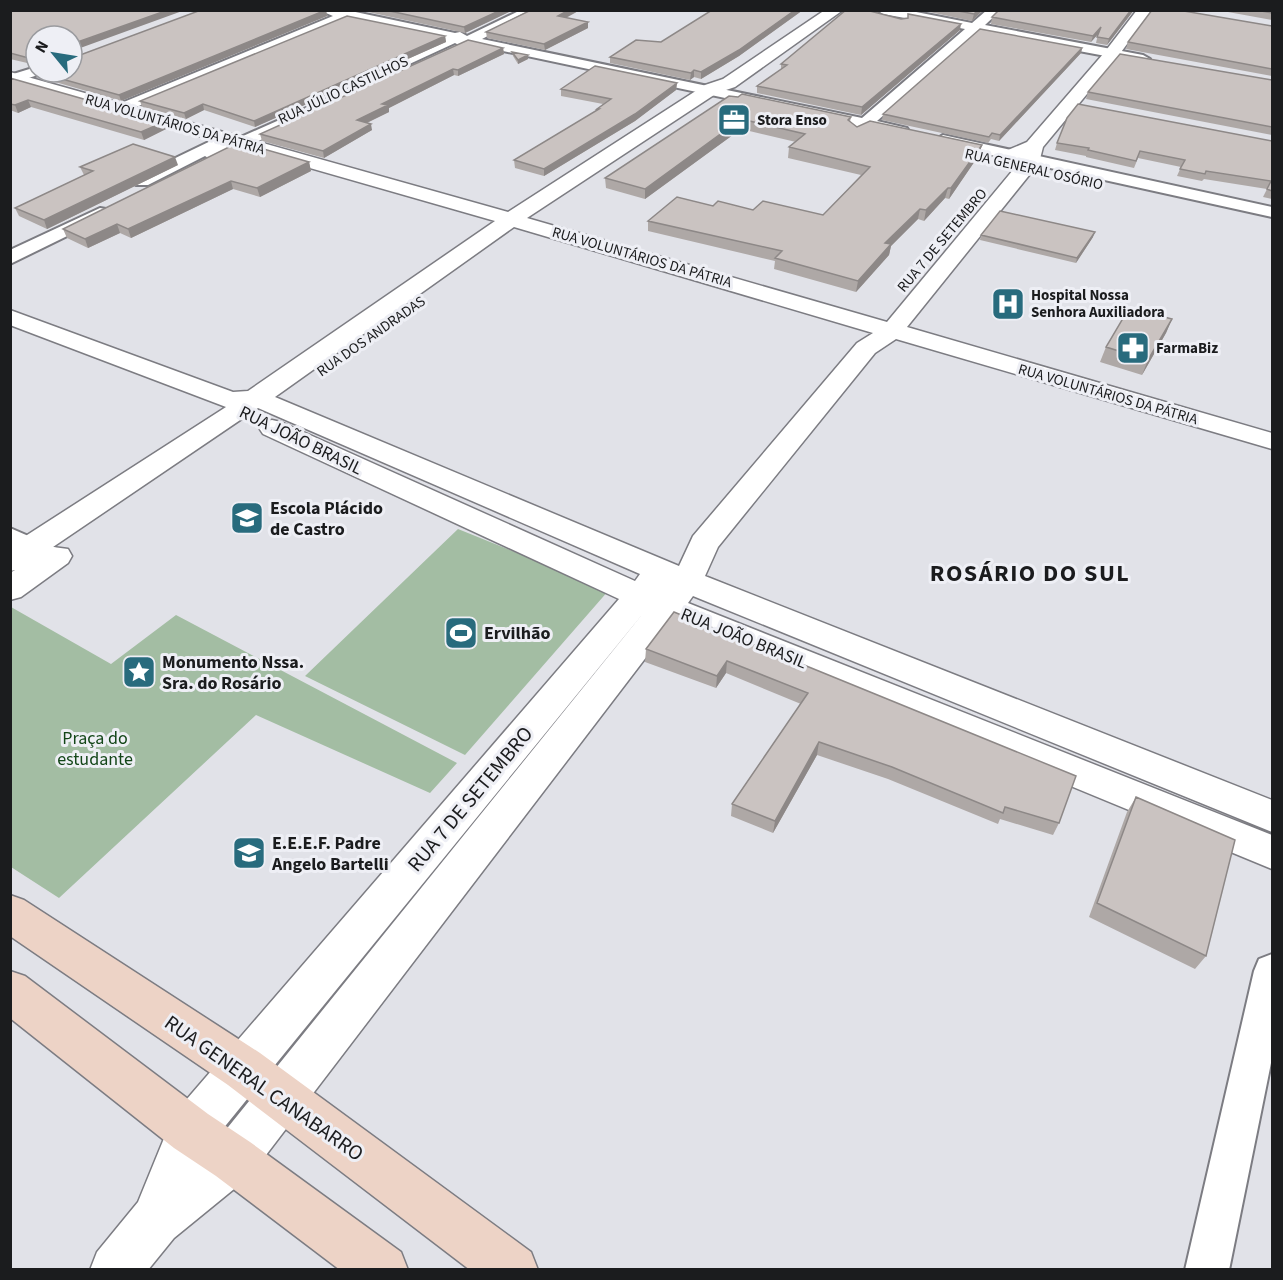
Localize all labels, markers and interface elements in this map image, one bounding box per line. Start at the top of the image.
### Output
north arrow [24,24,84,84]
text: N [30,37,54,57]
street label: RUA JÚLIO CASTILHOS [275,51,412,130]
street label: RUA VOLUNTÁRIOS DA PÁTRIA [83,89,268,160]
office icon: Stora Enso [716,102,752,138]
place label: Stora Enso [757,110,827,131]
street label: RUA GENERAL OSÓRIO [963,143,1105,196]
street label: RUA 7 DE SETEMBRO [893,184,992,297]
street label: RUA VOLUNTÁRIOS DA PÁTRIA [550,222,735,293]
place label: Hospital Nossa Senhora Auxiliadora [1031,285,1165,323]
hospital icon: Hospital Nossa Senhora Auxiliadora [990,286,1026,322]
street label: RUA DOS ANDRADAS [313,291,430,382]
pharmacy icon: FarmaBiz [1115,330,1151,366]
place label: FarmaBiz [1156,338,1218,359]
street label: RUA VOLUNTÁRIOS DA PÁTRIA [1016,359,1201,430]
street label: RUA JOÃO BRASIL [235,400,367,481]
place label: Escola Plácido de Castro [270,496,383,542]
school or university icon: Escola Plácido de Castro [229,500,265,536]
district label: ROSÁRIO DO SUL [930,556,1130,591]
street label: RUA JOÃO BRASIL [677,602,811,675]
sports icon: Ervilhão [443,615,479,651]
place label: Ervilhão [484,621,550,646]
place label: Monumento Nssa. Sra. do Rosário [162,650,304,696]
place icon: Monumento Nssa. Sra. do Rosário [121,654,157,690]
street label: RUA 7 DE SETEMBRO [400,720,540,878]
park label: Praça do estudante [57,726,133,772]
place label: E.E.E.F. Padre Angelo Bartelli [271,831,389,877]
school or university icon: E.E.E.F. Padre Angelo Bartelli [231,835,267,871]
street label: RUA GENERAL CANABARRO [158,1008,370,1168]

